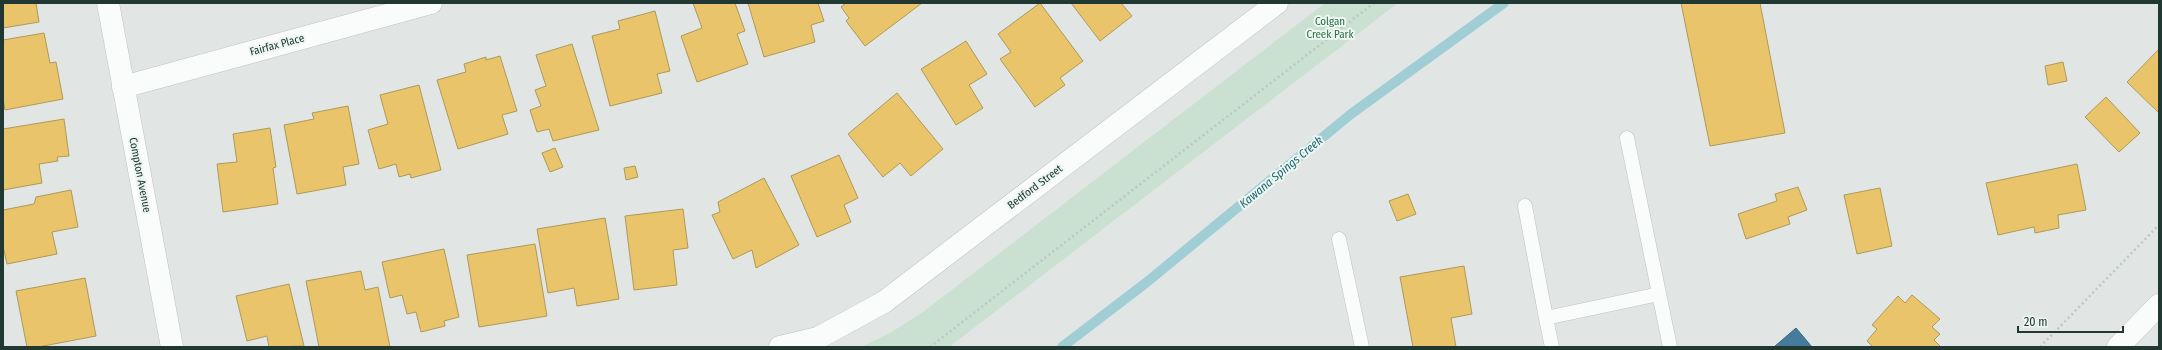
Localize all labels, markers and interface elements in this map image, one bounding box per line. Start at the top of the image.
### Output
park label: Colgan Creek Park [1306,15,1354,41]
street label: Fairfax Place [248,31,306,59]
water label: Kawana Spings Creek [1237,133,1325,211]
street label: Compton Avenue [126,136,154,214]
street label: Bedford Street [1005,162,1065,212]
scale bar [2018,308,2123,334]
text: 20 m [2024,315,2048,329]

